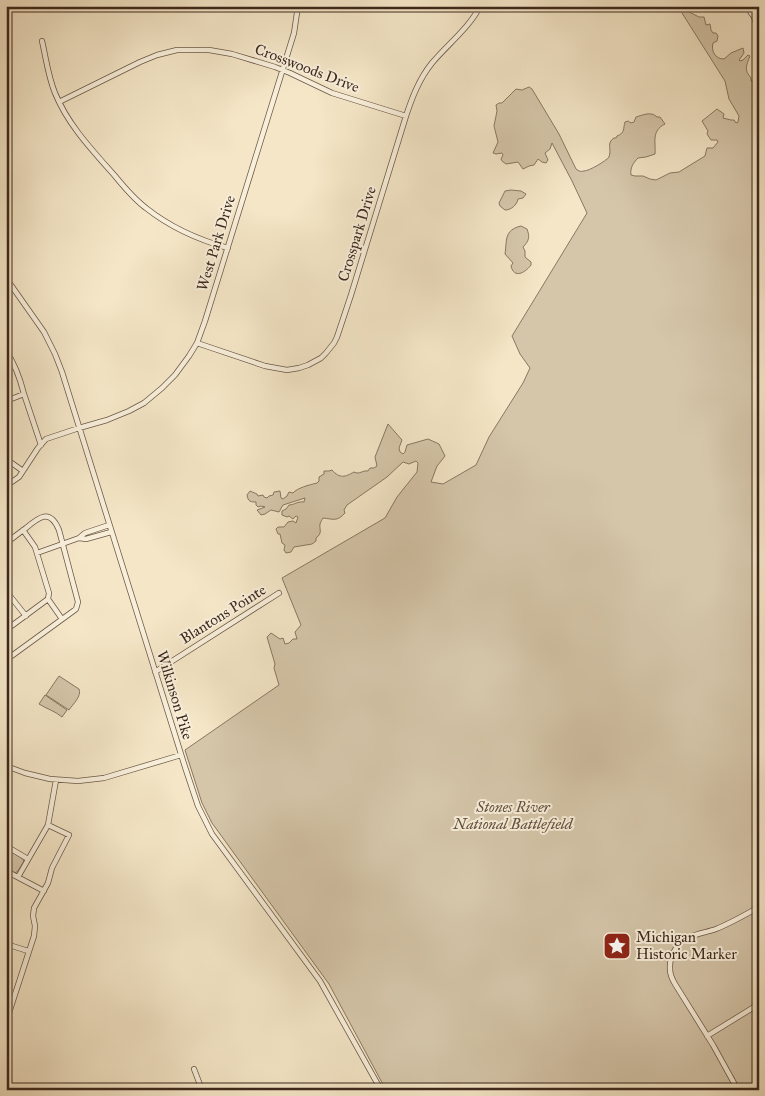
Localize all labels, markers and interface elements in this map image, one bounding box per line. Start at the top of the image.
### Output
street label: Crosswoods Drive [252,40,362,96]
street label: Crosspark Drive [334,184,380,284]
street label: West Park Drive [193,193,239,293]
street label: Blantons Pointe [177,580,269,648]
street label: Wilkinson Pike [153,648,197,742]
park label: Stones River National Battlefield [452,798,574,833]
place label: Michigan Historic Marker [636,928,737,963]
place icon: Michigan Historic Marker [602,931,632,961]

